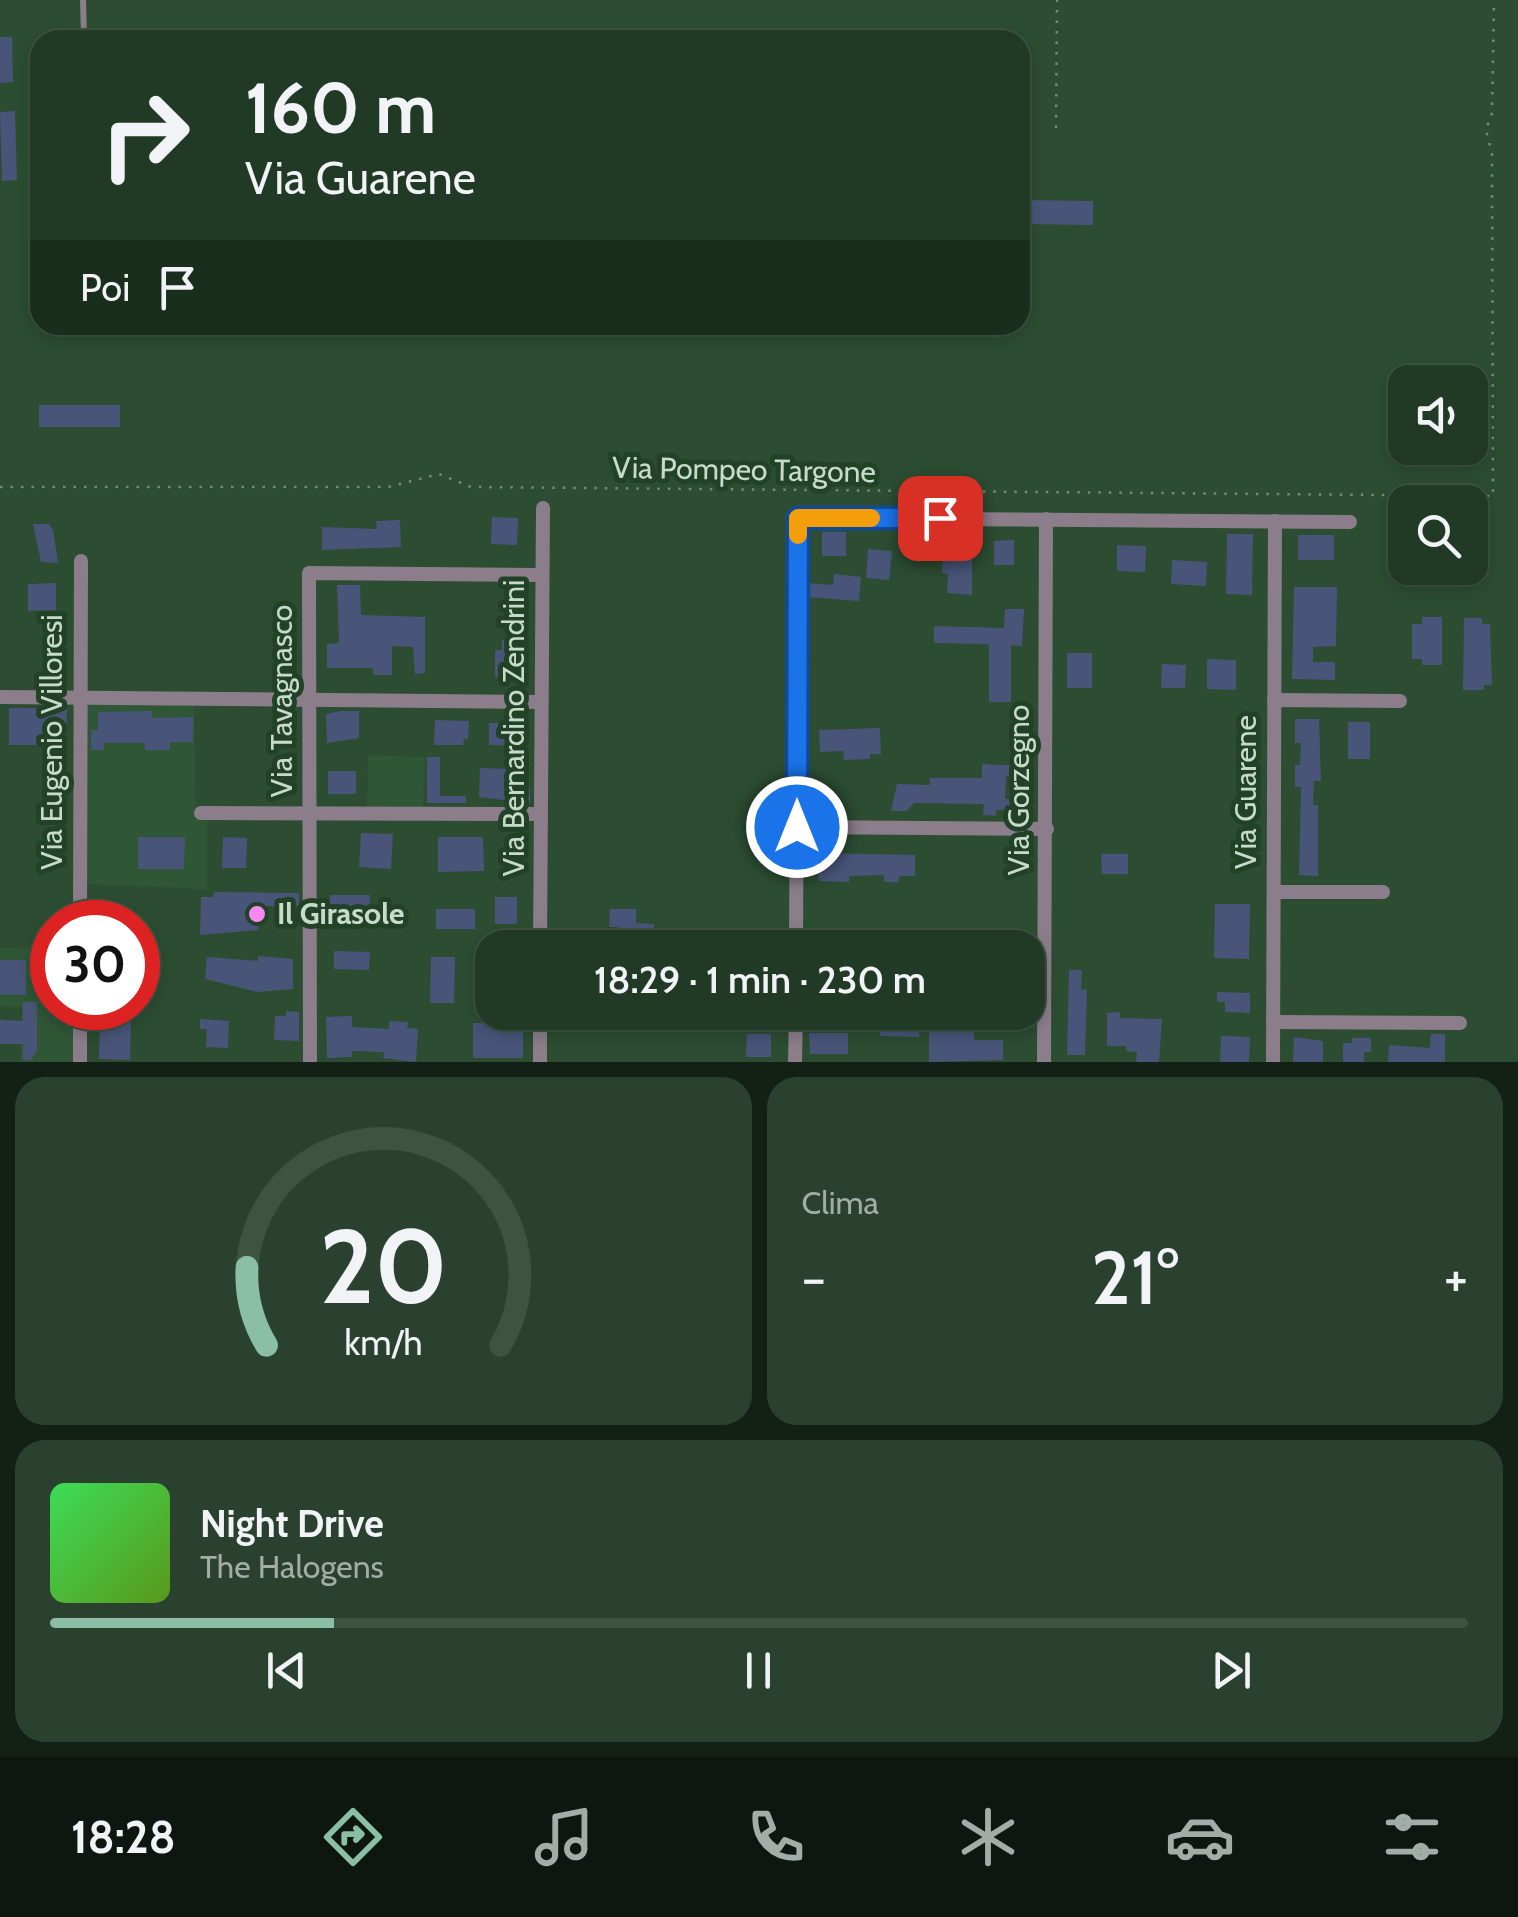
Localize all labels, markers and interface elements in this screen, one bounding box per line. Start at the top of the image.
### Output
text: 160 m [245,65,436,151]
icon: right [80,70,210,200]
text: Via Guarene [245,151,476,205]
icon: arrive [150,260,205,315]
text: Poi [80,264,130,311]
map controls [1388,365,1488,585]
button: sound [1388,365,1488,465]
street label: Via Pompeo Targone [612,449,876,490]
pin [898,476,983,561]
button: search [1388,485,1488,585]
icon: arrive [913,491,968,546]
street label: Via Bernardino Zendrini [495,580,532,876]
street label: Via Tavagnasco [263,605,300,797]
street label: Via Eugenio Villoresi [33,614,70,870]
street label: Via Gorzegno [1000,705,1037,875]
street label: Via Guarene [1227,715,1264,869]
position arrow [745,775,849,879]
place label: Il Girasole [277,895,404,932]
speed limit sign: 30 [30,900,160,1030]
marker: Il Girasole [246,903,268,925]
text: 18:29 · 1 min · 230 m [594,956,926,1003]
text: Clima [802,1183,879,1222]
text: 20 [319,1203,447,1329]
text: 21° [1091,1232,1179,1323]
text: − [802,1244,826,1311]
text: + [1444,1244,1468,1311]
text: km/h [344,1321,422,1364]
text: Night Drive [200,1500,384,1547]
text: The Halogens [200,1547,384,1586]
icon: previous [259,1643,314,1698]
icon: pause [731,1643,786,1698]
icon: next [1204,1643,1259,1698]
icon: directions [318,1802,388,1872]
icon: music [529,1802,599,1872]
icon: phone [741,1802,811,1872]
icon: climate [953,1802,1023,1872]
icon: car [1165,1802,1235,1872]
icon: filters [1377,1802,1447,1872]
text: 18:28 [71,1810,176,1864]

